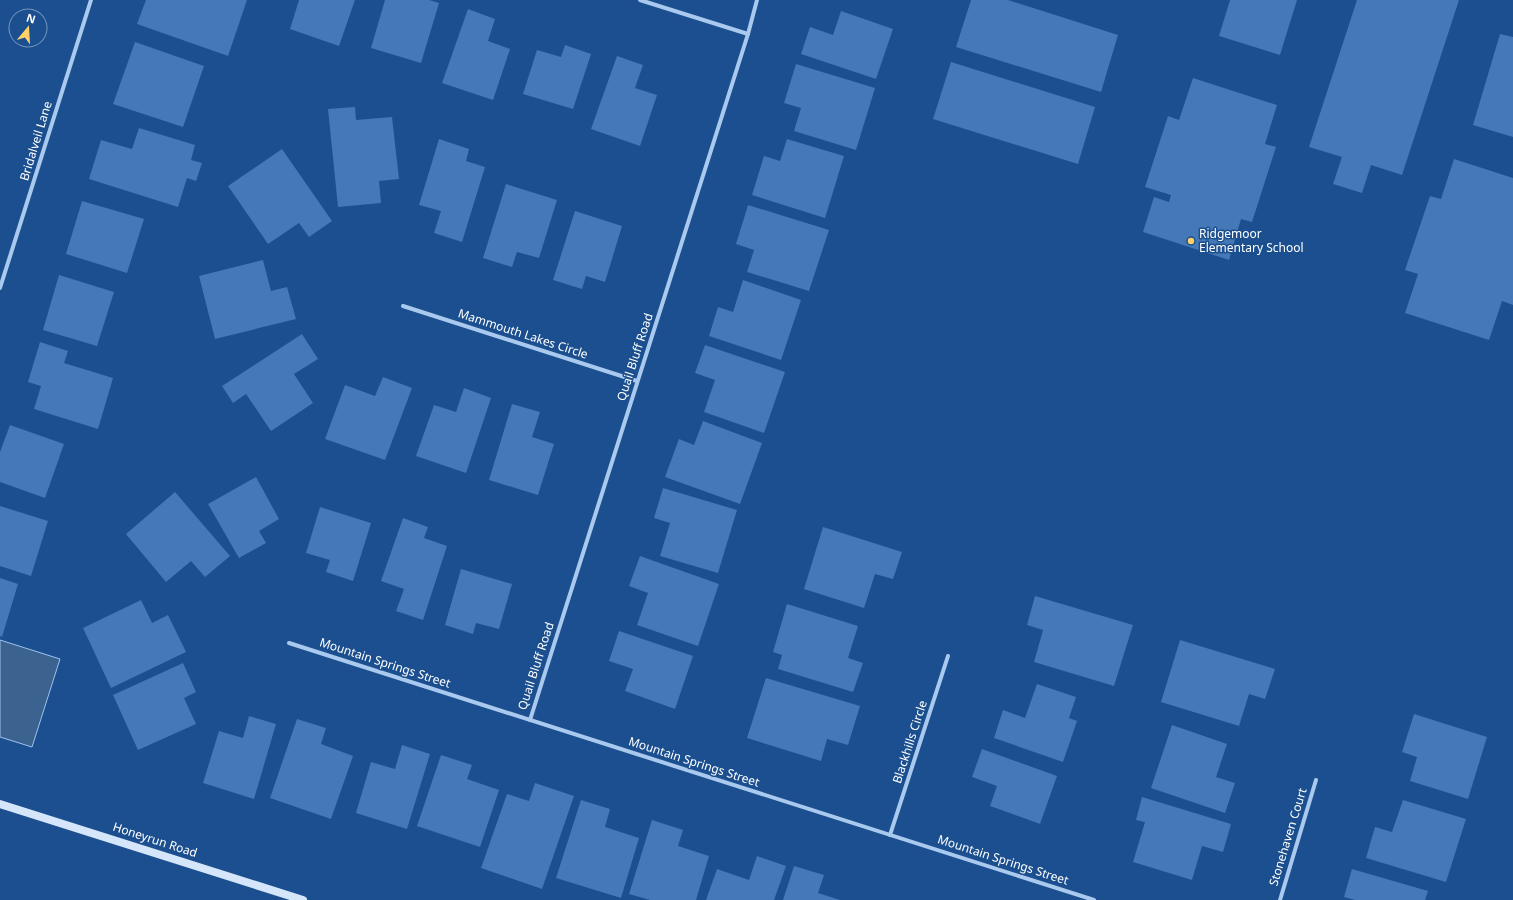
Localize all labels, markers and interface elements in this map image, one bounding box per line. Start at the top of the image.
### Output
north arrow [8,8,48,48]
text: N [25,9,38,27]
street label: Bridalveil Lane [15,99,56,183]
place label: Ridgemoor Elementary School [1199,225,1304,256]
marker: Ridgemoor Elementary School [1186,236,1196,246]
street label: Mammouth Lakes Circle [456,304,591,363]
street label: Quail Bluff Road [612,311,657,403]
street label: Quail Bluff Road [513,620,558,712]
street label: Mountain Springs Street [317,633,453,692]
street label: Blackhills Circle [888,698,931,786]
street label: Mountain Springs Street [626,732,762,791]
street label: Stonehaven Court [1265,785,1311,888]
street label: Honeyrun Road [111,818,200,861]
street label: Mountain Springs Street [935,830,1071,889]

